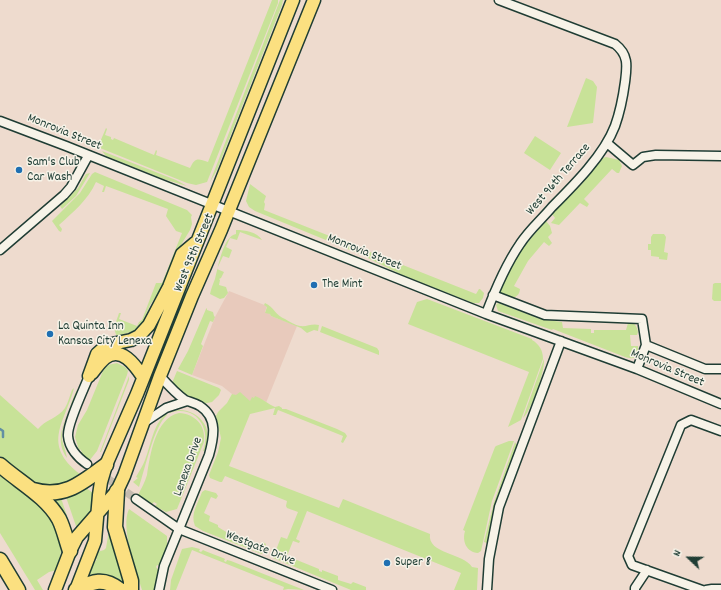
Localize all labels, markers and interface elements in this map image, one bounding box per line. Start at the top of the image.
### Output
street label: Monrovia Street [25,111,103,155]
street label: West 96th Terrace [524,141,594,219]
place label: Sam's Club Car Wash [27,155,80,186]
marker: Sam's Club Car Wash [14,165,24,175]
street label: West 95th Street [171,211,219,295]
street label: Monrovia Street [325,231,403,275]
place label: The Mint [322,277,363,293]
marker: The Mint [309,280,319,290]
place label: La Quinta Inn Kansas City Lenexa [58,319,152,350]
marker: La Quinta Inn Kansas City Lenexa [45,329,55,339]
street label: Monrovia Street [628,346,706,392]
street label: Lenexa Drive [171,435,207,499]
street label: Westgate Drive [223,528,297,570]
north arrow [669,538,709,578]
text: N [669,548,686,559]
place label: Super 8 [395,555,431,571]
marker: Super 8 [382,558,392,568]

